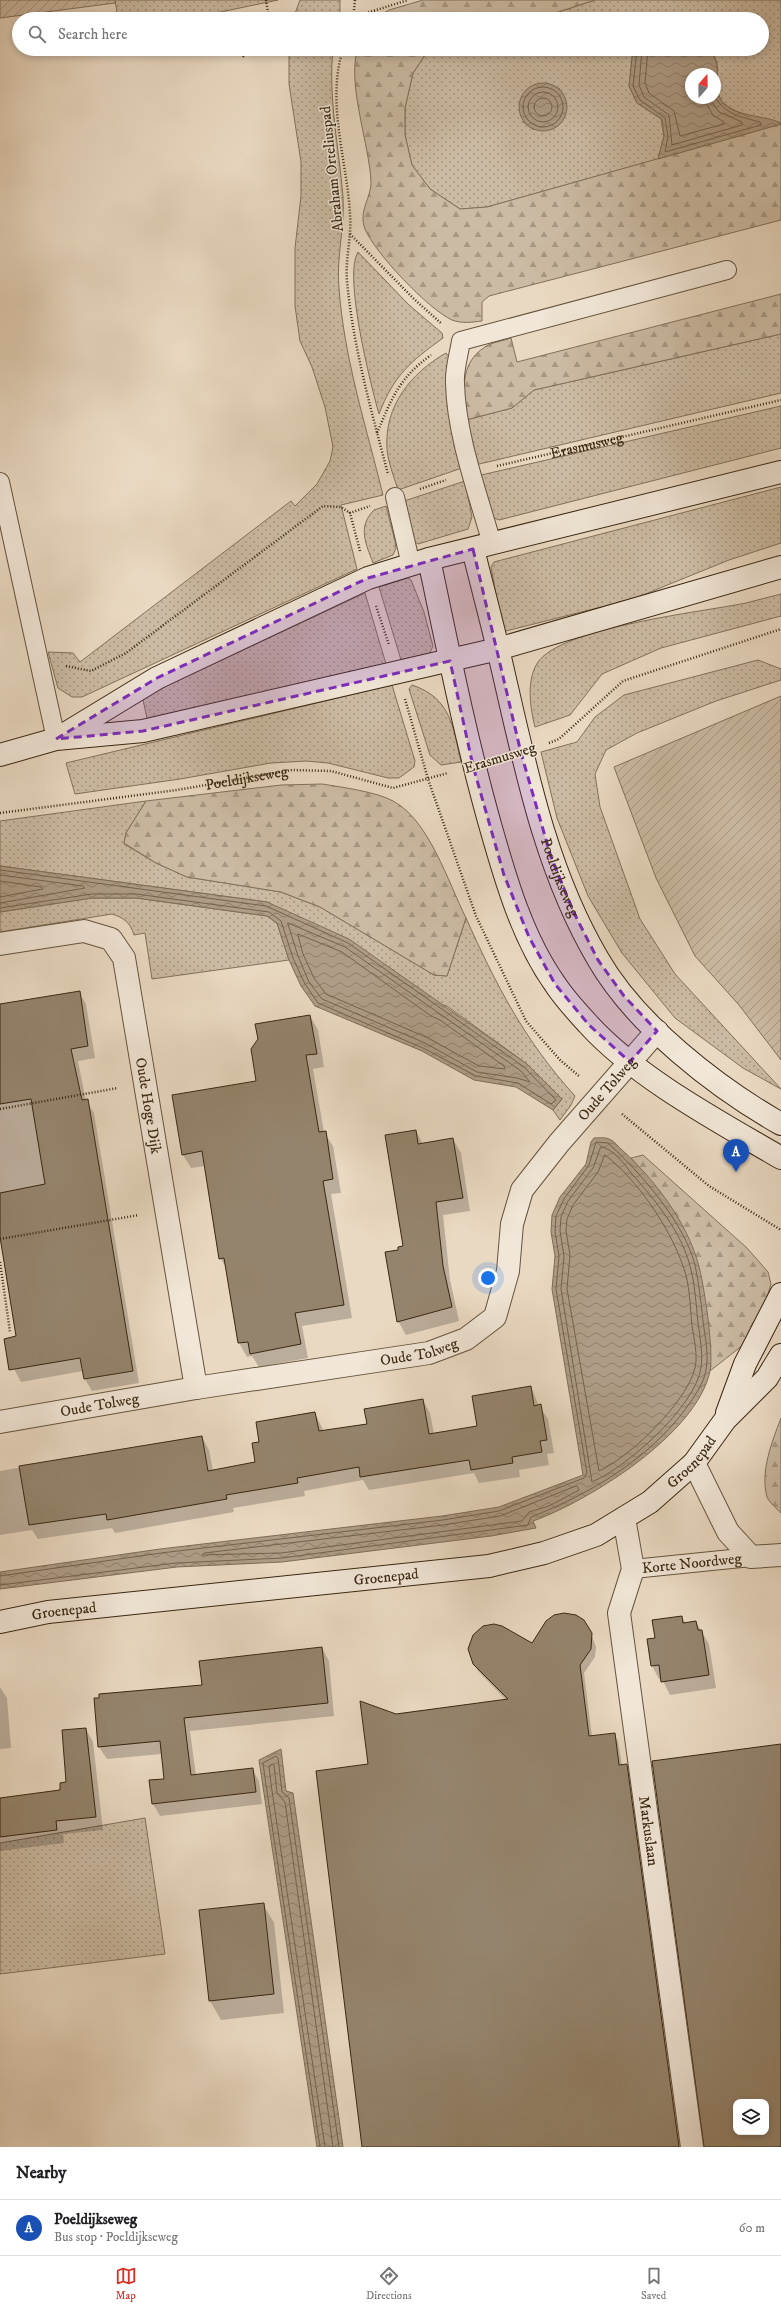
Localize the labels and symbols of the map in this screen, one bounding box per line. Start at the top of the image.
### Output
north arrow [685,68,721,104]
street label: Abraham Orteliuspad [316,105,348,233]
street label: Erasmusweg [548,427,626,463]
street label: Erasmusweg [462,738,539,778]
street label: Poeldijkseweg [204,761,290,794]
street label: Poeldijkseweg [537,835,584,921]
street label: Oude Tolweg [573,1052,640,1125]
street label: Oude Hoge Dijk [131,1056,166,1156]
pin: A [723,1139,749,1172]
your location [478,1268,498,1288]
street label: Oude Tolweg [379,1333,461,1370]
street label: Oude Tolweg [59,1388,141,1421]
street label: Groenepad [663,1432,720,1492]
street label: Korte Noordweg [641,1548,743,1578]
street label: Groenepad [353,1564,420,1590]
street label: Groenepad [30,1597,98,1625]
street label: Markuslaan [635,1795,663,1867]

